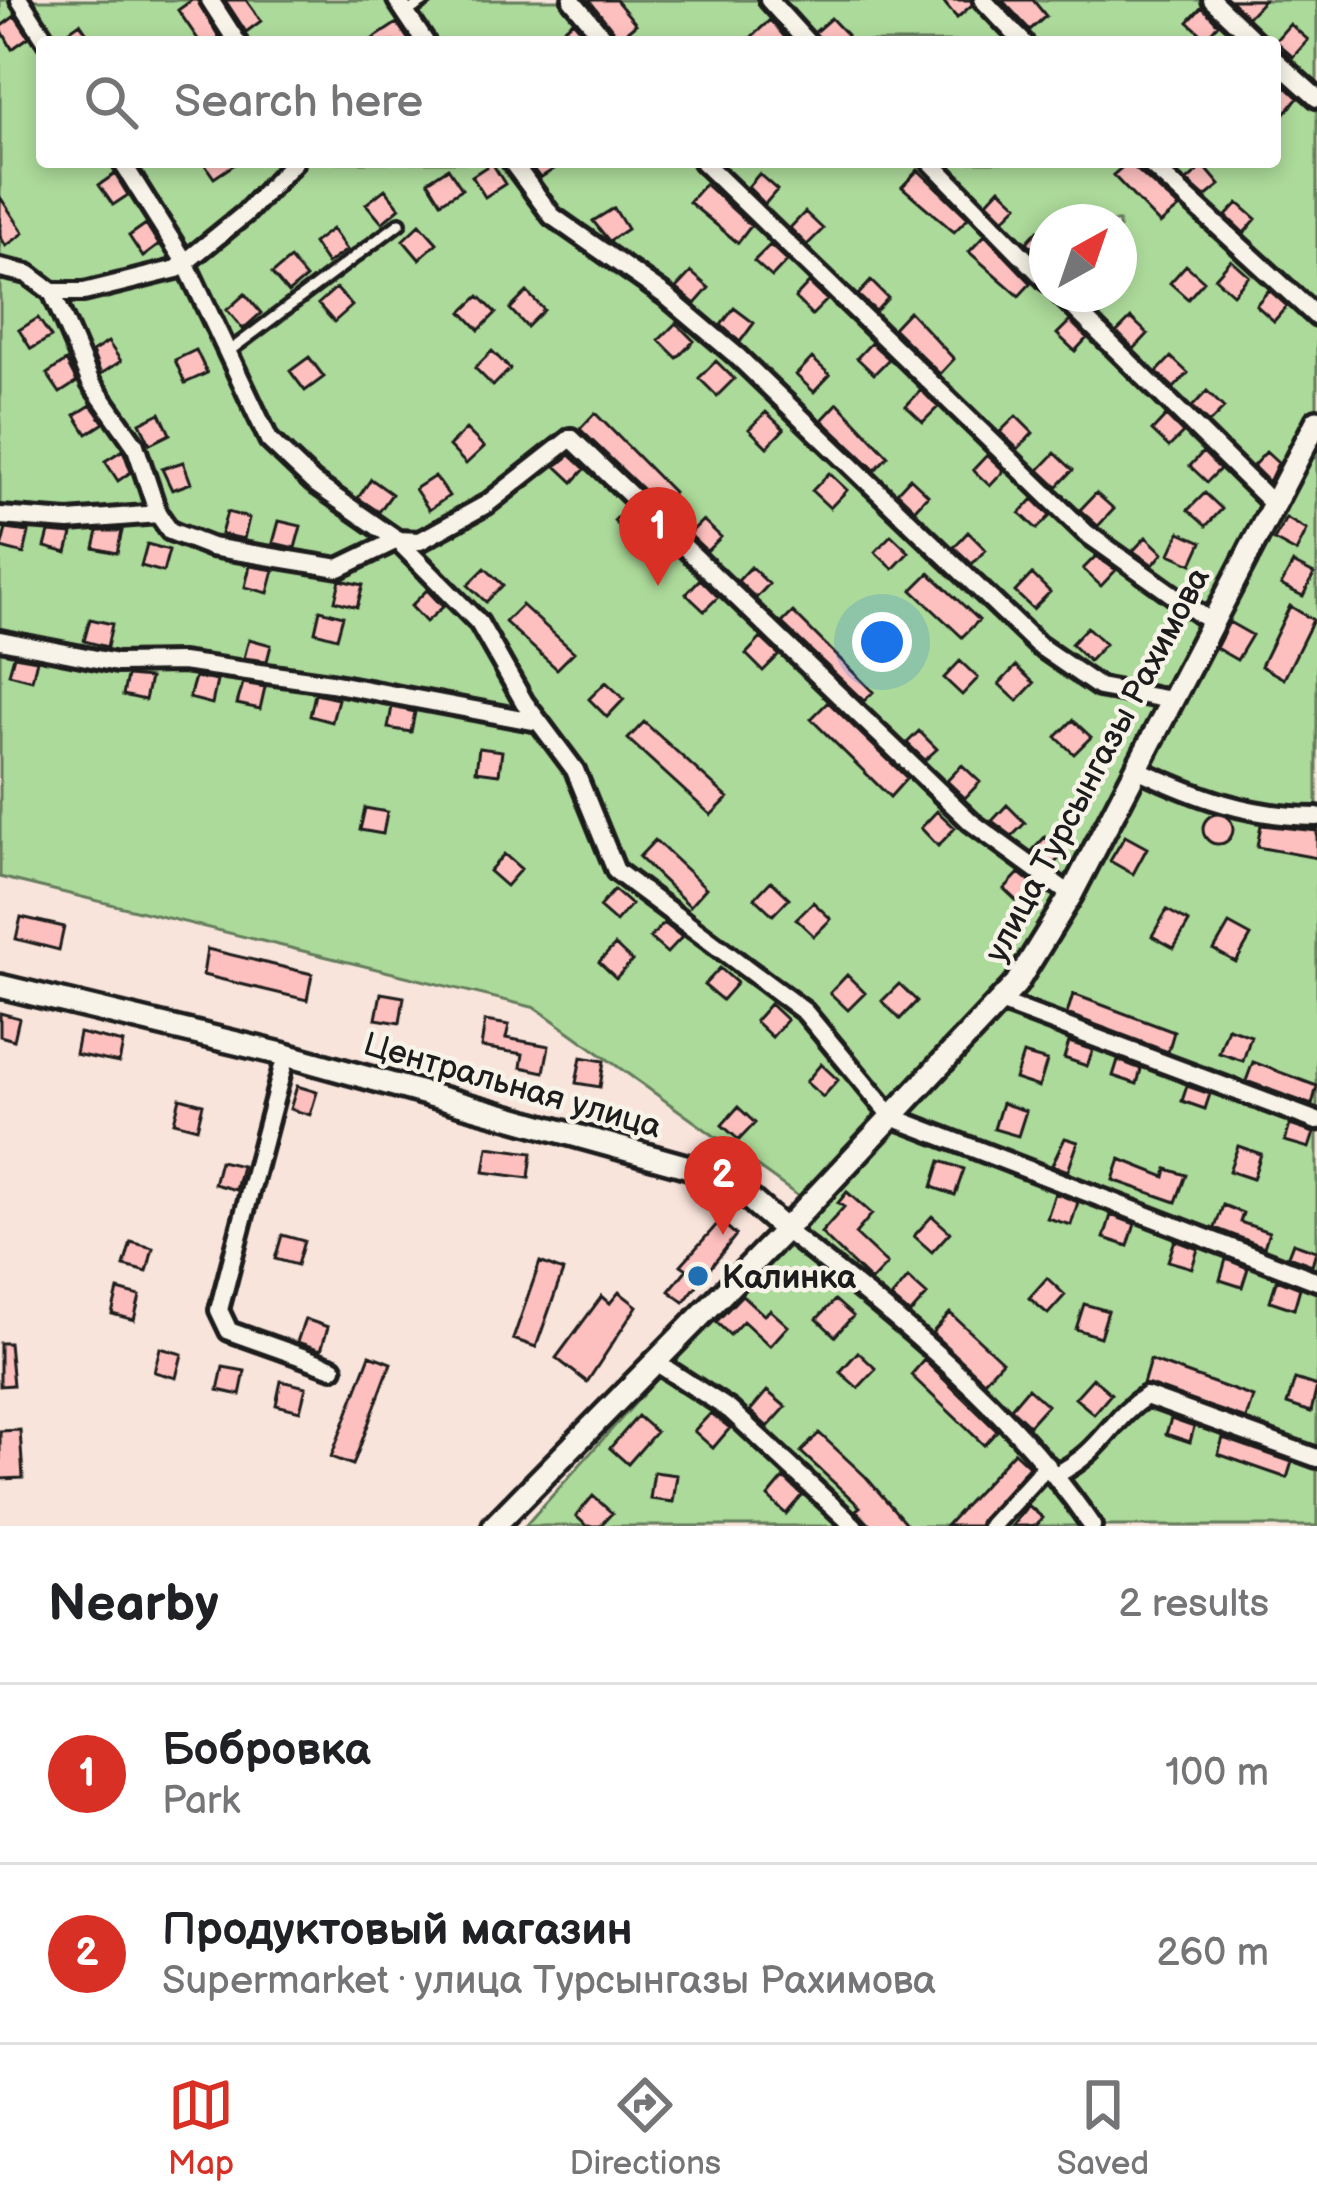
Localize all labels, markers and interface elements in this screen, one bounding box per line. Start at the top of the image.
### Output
search box [36,36,1281,168]
icon: search [78,69,144,135]
text: Search here [174,75,423,130]
north arrow [1029,204,1137,312]
pin: 1 [619,487,697,586]
street label: улица Турсынгазы Рахимова [977,561,1219,969]
your location [852,612,912,672]
street label: Центральная улица [359,1024,666,1148]
pin: 2 [684,1136,762,1235]
place label: Калинка [722,1258,857,1298]
marker: Калинка [685,1263,711,1289]
text: Nearby [48,1574,219,1635]
text: 2 results [1118,1581,1269,1628]
text: Бобровка [162,1723,371,1778]
text: 1 [79,1750,95,1797]
text: 100 m [1165,1750,1269,1797]
text: Park [162,1778,240,1825]
text: Продуктовый магазин [162,1903,633,1958]
text: 2 [75,1930,99,1977]
text: 260 m [1156,1930,1269,1977]
text: Supermarket · улица Турсынгазы Рахимова [162,1958,936,2005]
tab: Map [168,2072,234,2184]
tab: Directions [569,2072,721,2184]
tab: Saved [1057,2072,1149,2184]

